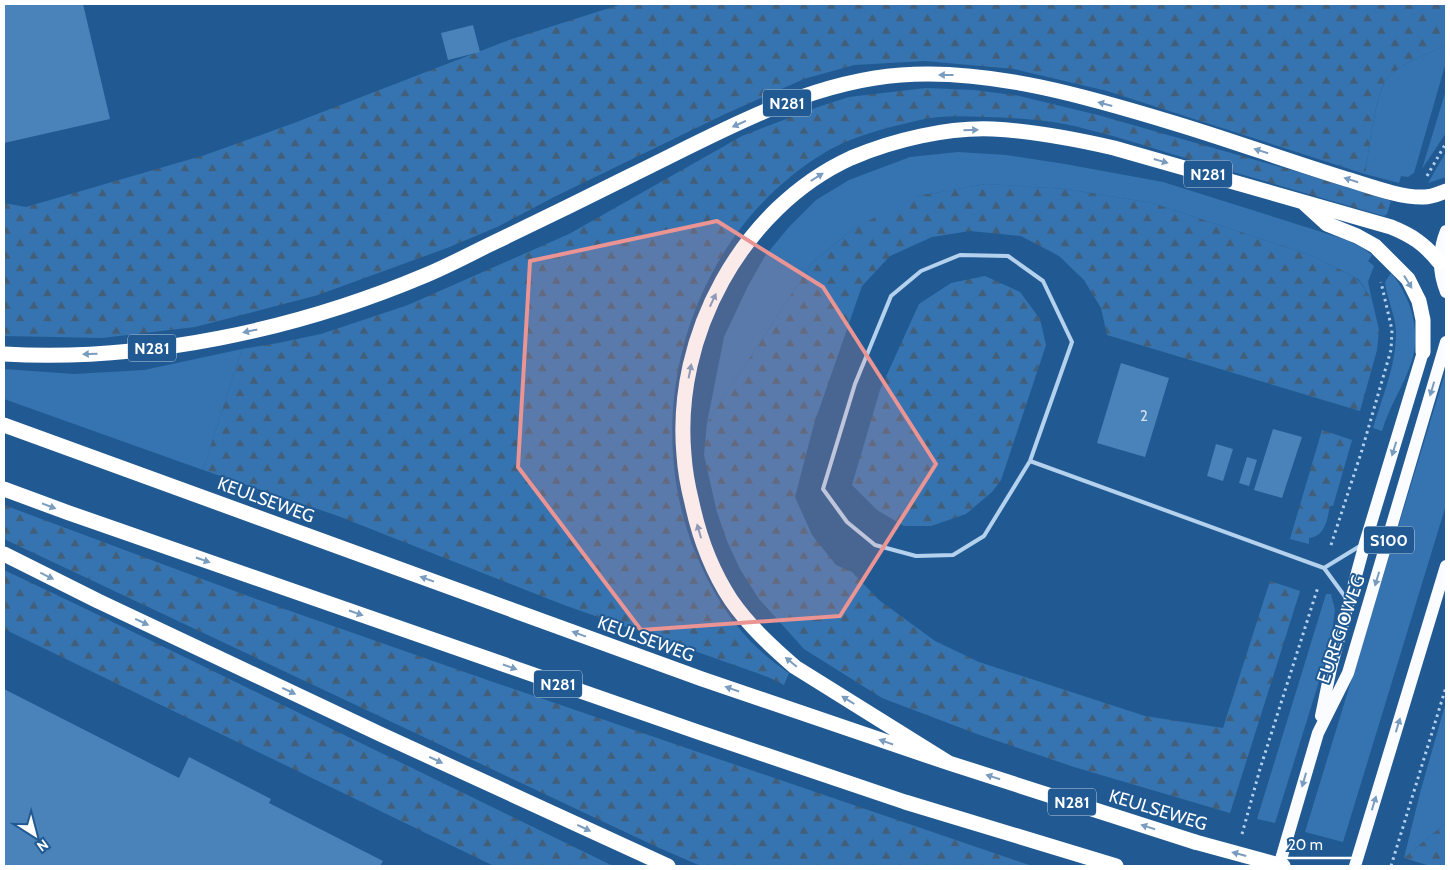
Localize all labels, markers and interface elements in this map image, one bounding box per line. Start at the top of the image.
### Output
one-way arrow [938,71,954,79]
road number: N281 [763,90,811,116]
one-way arrow [1098,100,1113,108]
one-way arrow [732,120,746,128]
one-way arrow [963,125,979,133]
one-way arrow [1253,147,1268,155]
one-way arrow [1154,158,1169,166]
road number: N281 [1184,160,1232,188]
one-way arrow [810,172,823,182]
one-way arrow [1343,176,1358,184]
one-way arrow [1403,275,1412,288]
one-way arrow [709,292,718,307]
one-way arrow [243,327,258,335]
road number: N281 [128,334,176,362]
one-way arrow [81,350,97,358]
one-way arrow [686,363,694,379]
one-way arrow [1428,382,1436,397]
house number: 2 [1140,407,1148,425]
one-way arrow [1389,442,1397,457]
street label: KEULSEWEG [215,472,317,528]
one-way arrow [42,503,57,510]
one-way arrow [695,524,703,539]
road number: S100 [1364,526,1414,554]
one-way arrow [195,557,210,564]
one-way arrow [1372,571,1380,586]
one-way arrow [40,572,55,580]
street label: EUREGIOWEG [1312,572,1370,686]
one-way arrow [419,575,434,583]
one-way arrow [349,609,364,617]
street label: KEULSEWEG [595,611,697,667]
one-way arrow [135,618,149,626]
one-way arrow [572,630,587,637]
one-way arrow [784,657,797,668]
one-way arrow [502,664,517,671]
road number: N281 [534,671,582,698]
one-way arrow [725,685,740,692]
one-way arrow [282,688,296,696]
one-way arrow [842,696,855,705]
one-way arrow [1394,717,1402,732]
one-way arrow [879,737,894,745]
one-way arrow [429,757,443,765]
one-way arrow [1299,772,1307,787]
one-way arrow [986,773,1001,780]
street label: KEULSEWEG [1106,785,1210,835]
road number: N281 [1048,789,1096,816]
one-way arrow [1370,795,1378,810]
north arrow [10,810,60,860]
one-way arrow [1140,822,1155,830]
one-way arrow [577,824,591,832]
scale bar [1280,828,1360,860]
text: N [33,835,52,856]
text: 20 m [1288,836,1323,854]
one-way arrow [1231,850,1247,858]

